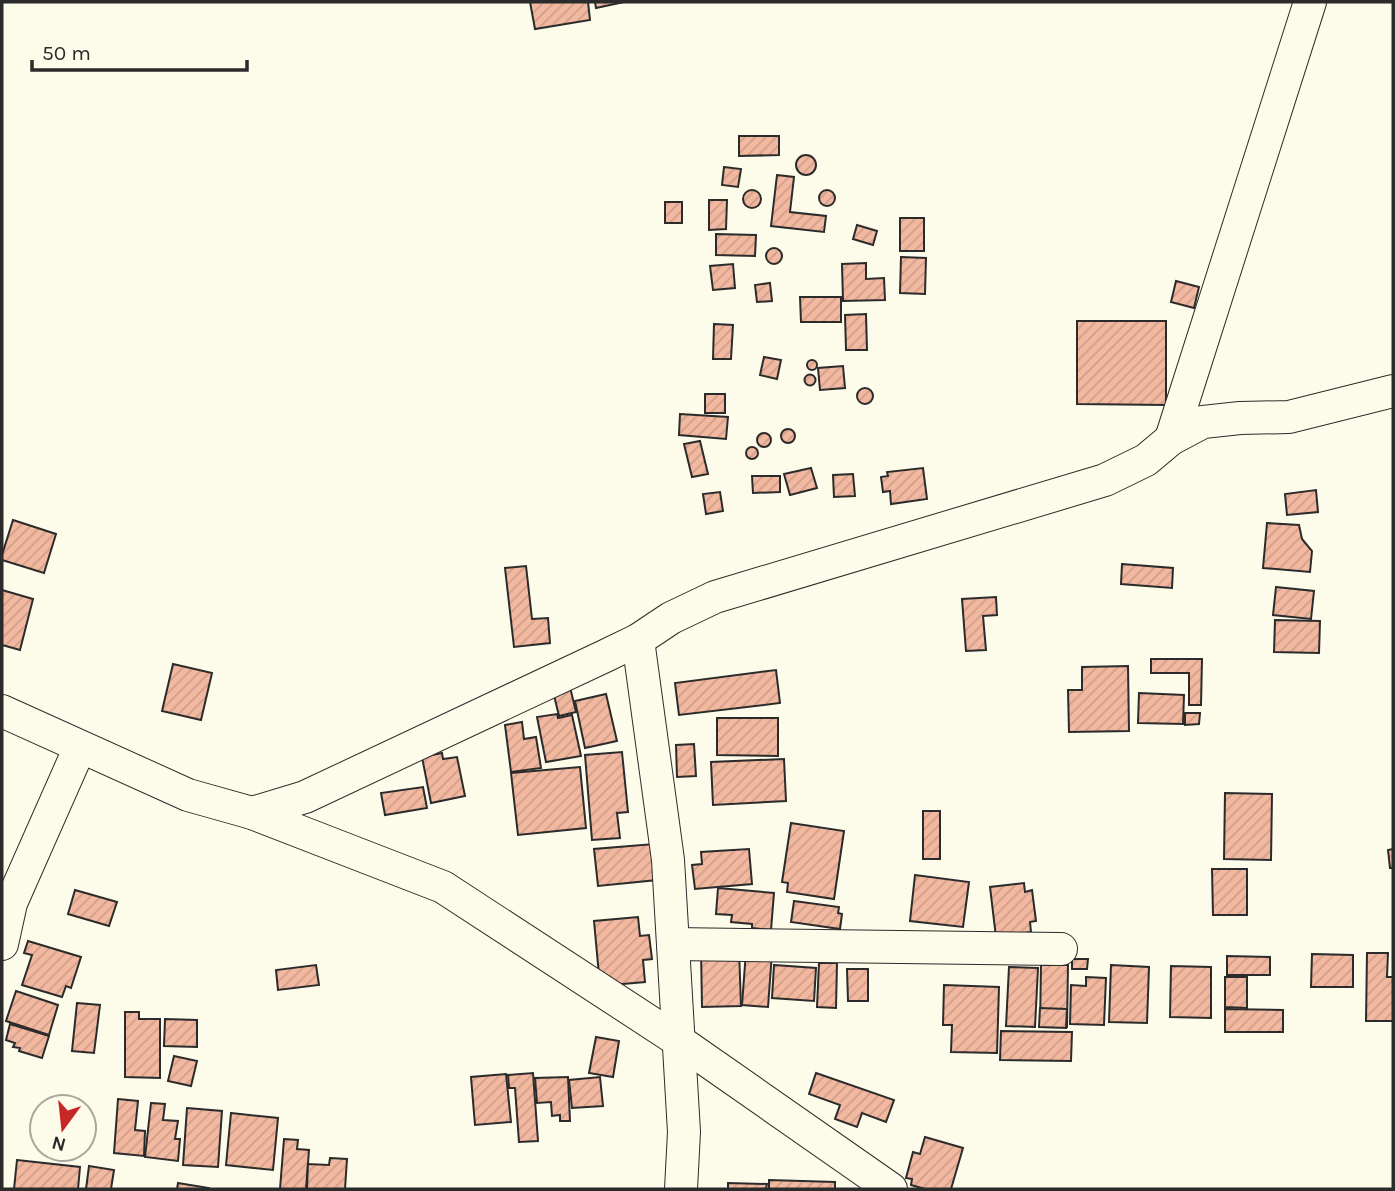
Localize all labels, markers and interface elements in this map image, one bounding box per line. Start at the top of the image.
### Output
scale bar [32,28,247,72]
text: 50 m [42,41,91,65]
north arrow [28,1093,98,1163]
text: N [49,1131,68,1156]

